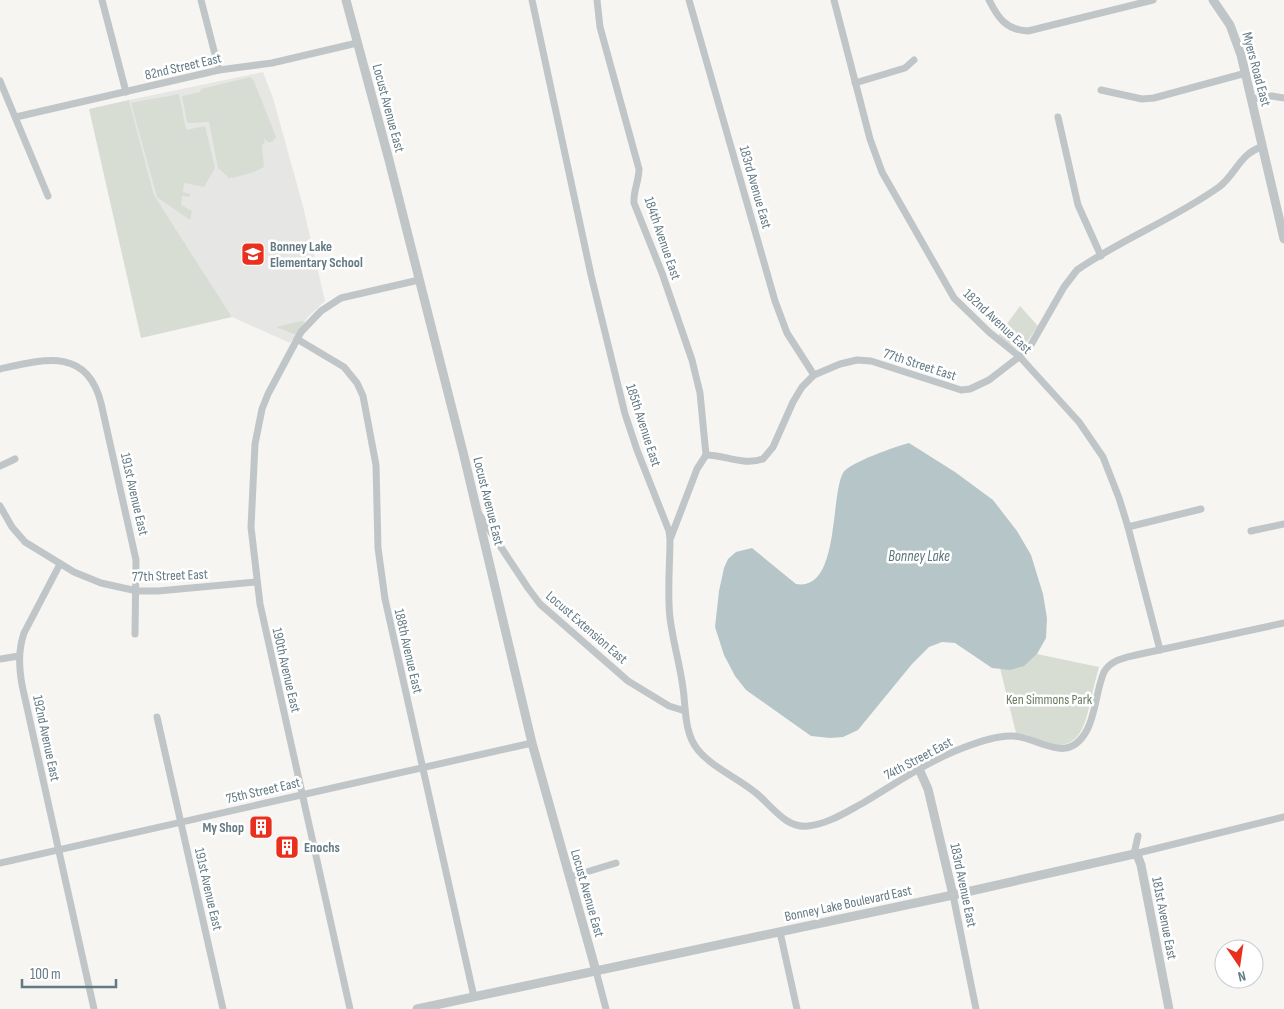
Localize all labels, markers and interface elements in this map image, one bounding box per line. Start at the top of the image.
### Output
street label: Myers Road East [1238,30,1275,108]
street label: 82nd Street East [143,49,223,84]
street label: Locust Avenue East [369,62,408,154]
street label: 183rd Avenue East [736,144,775,231]
street label: 184th Avenue East [640,195,685,282]
place label: Bonney Lake Elementary School [270,238,363,271]
school or university icon: Bonney Lake Elementary School [240,241,266,267]
street label: 182nd Avenue East [960,285,1036,358]
street label: 77th Street East [881,345,959,384]
street label: 185th Avenue East [622,382,665,469]
street label: 191st Avenue East [117,451,152,537]
street label: Locust Avenue East [469,455,508,547]
water label: Bonney Lake [888,547,950,566]
street label: 77th Street East [132,566,208,585]
street label: Locust Extension East [542,587,631,667]
street label: 188th Avenue East [391,607,427,695]
street label: 190th Avenue East [268,626,305,714]
park label: Ken Simmons Park [1006,691,1093,708]
street label: 192nd Avenue East [29,693,64,783]
street label: 74th Street East [881,733,955,784]
street label: 75th Street East [224,774,302,807]
building icon: My Shop [248,814,274,840]
place label: My Shop [202,819,244,836]
building icon: Enochs [274,834,300,860]
place label: Enochs [304,839,340,856]
street label: 183rd Avenue East [946,842,981,929]
street label: 191st Avenue East [191,846,226,932]
street label: Locust Avenue East [567,847,608,939]
street label: 181st Avenue East [1148,875,1181,961]
street label: Bonney Lake Boulevard East [783,882,913,925]
north arrow [1214,939,1264,989]
scale bar [22,956,116,988]
text: 100 m [30,965,61,984]
text: N [1236,967,1247,985]

